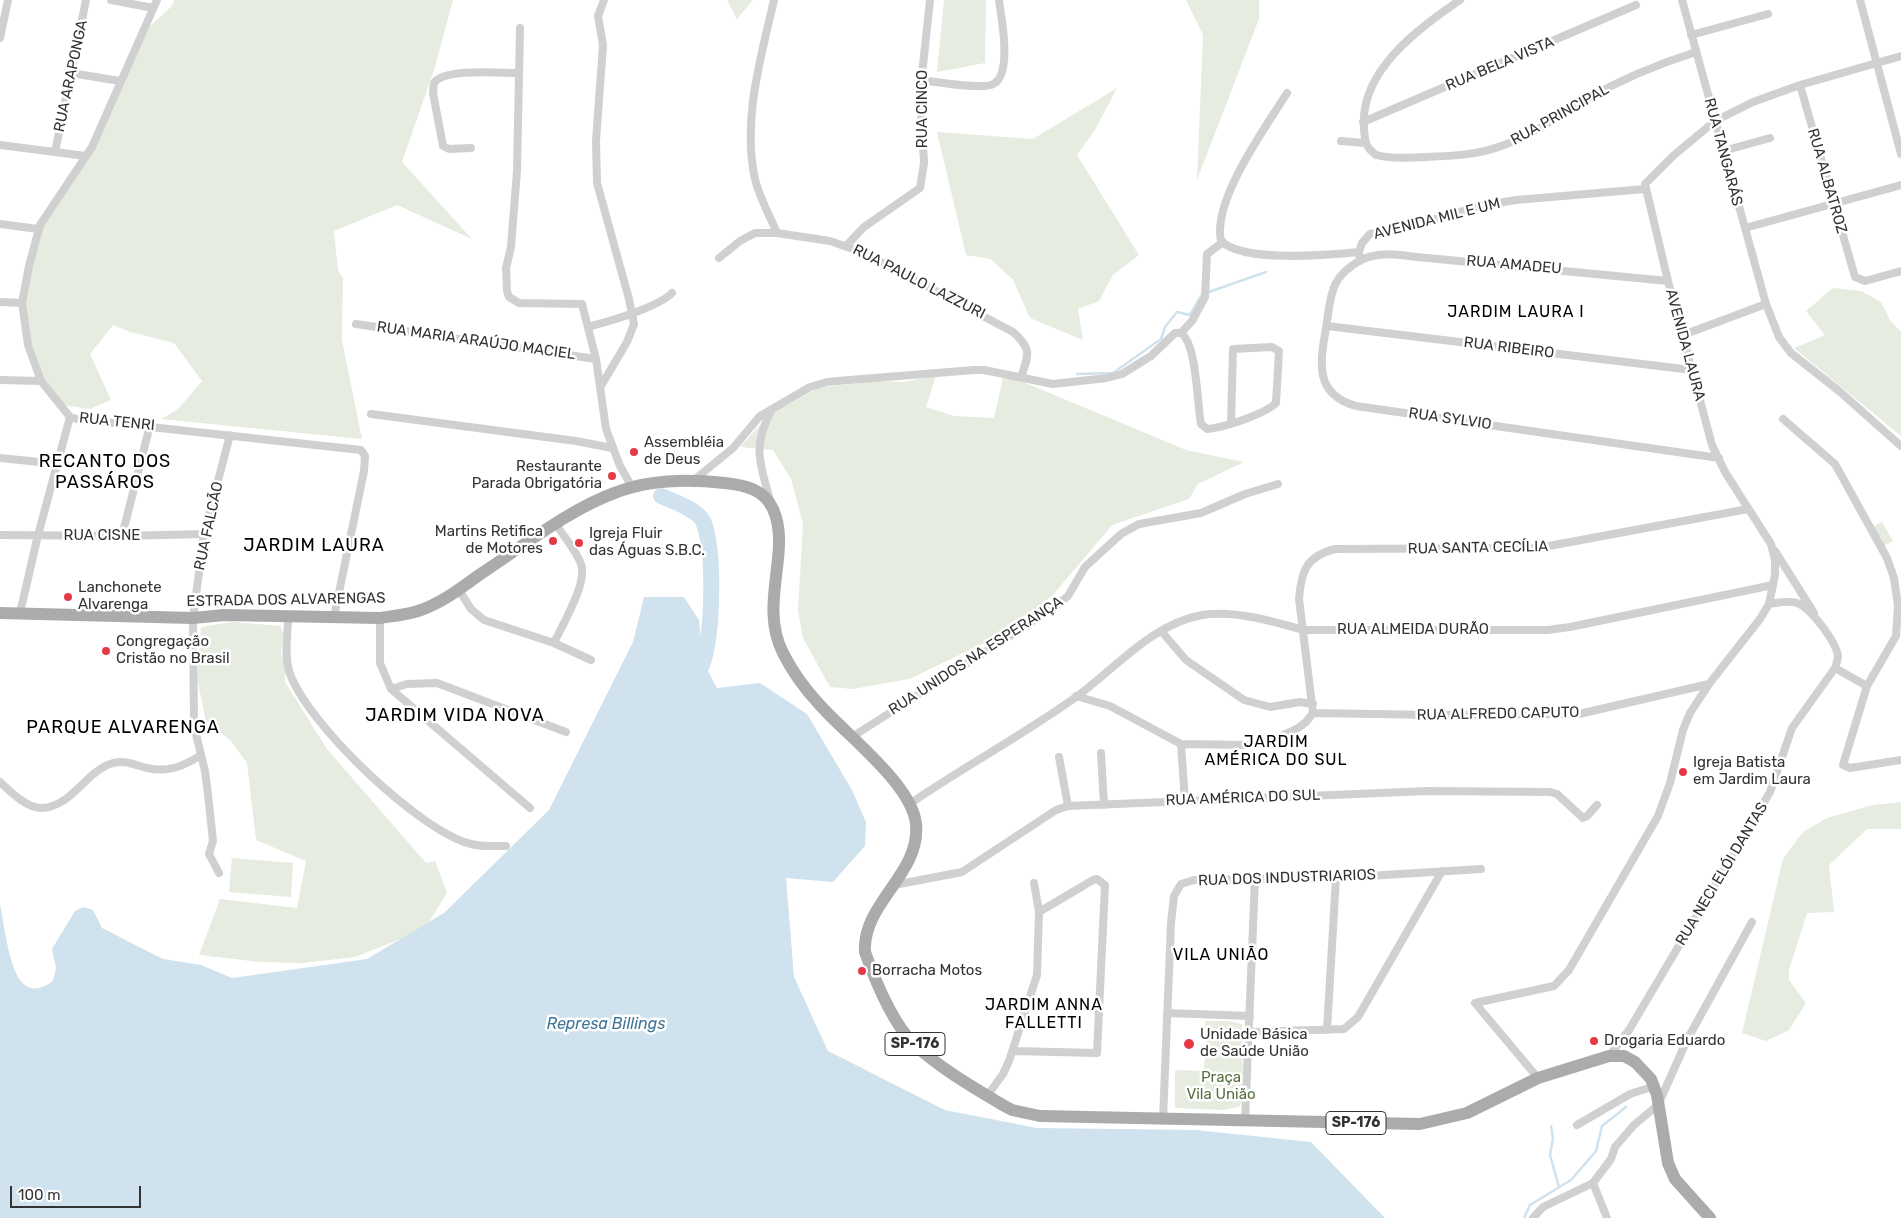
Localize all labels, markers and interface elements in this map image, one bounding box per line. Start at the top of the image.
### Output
street label: RUA ARAPONGA [50,18,92,134]
street label: RUA BELA VISTA [1443,33,1557,95]
street label: RUA CINCO [914,70,932,148]
street label: RUA PRINCIPAL [1508,81,1612,149]
street label: RUA TANGARÁS [1700,96,1746,208]
street label: RUA ALBATROZ [1803,126,1851,236]
street label: AVENIDA MIL E UM [1372,195,1502,243]
street label: RUA PAULO LAZZURI [850,241,988,323]
street label: RUA AMADEU [1465,252,1563,278]
street label: AVENIDA LAURA [1661,287,1709,403]
district label: JARDIM LAURA I [1446,302,1586,322]
street label: RUA MARIA ARAÚJO MACIEL [376,318,576,364]
street label: RUA RIBEIRO [1463,334,1555,362]
street label: RUA SYLVIO [1407,404,1493,434]
street label: RUA TENRI [78,409,156,435]
place label: Assembléia de Deus [644,434,724,469]
marker: Assembléia de Deus [628,446,640,458]
district label: RECANTO DOS PASSÁROS [37,451,173,494]
place label: Restaurante Parada Obrigatória [472,458,602,493]
marker: Restaurante Parada Obrigatória [606,470,618,482]
street label: RUA FALCÃO [191,480,227,572]
place label: Martins Retifica de Motores [435,523,543,558]
place label: Igreja Fluir das Águas S.B.C. [589,525,705,560]
street label: RUA CISNE [64,527,140,545]
district label: JARDIM LAURA [242,535,386,557]
marker: Martins Retifica de Motores [547,535,559,547]
marker: Igreja Fluir das Águas S.B.C. [573,537,585,549]
street label: RUA SANTA CECÍLIA [1408,538,1548,558]
place label: Lanchonete Alvarenga [78,579,162,614]
street label: ESTRADA DOS ALVARENGAS [186,589,386,611]
marker: Lanchonete Alvarenga [62,591,74,603]
street label: RUA UNIDOS NA ESPERANÇA [886,593,1066,719]
street label: RUA ALMEIDA DURÃO [1337,621,1489,639]
place label: Congregação Cristão no Brasil [116,633,230,668]
marker: Congregação Cristão no Brasil [100,645,112,657]
street label: RUA ALFREDO CAPUTO [1416,704,1580,724]
district label: JARDIM VIDA NOVA [363,705,547,727]
district label: PARQUE ALVARENGA [24,717,222,739]
district label: JARDIM AMÉRICA DO SUL [1203,732,1349,770]
place label: Igreja Batista em Jardim Laura [1693,754,1811,789]
marker: Igreja Batista em Jardim Laura [1677,766,1689,778]
street label: RUA AMÉRICA DO SUL [1165,786,1321,810]
street label: RUA NECI ELÓI DANTAS [1672,799,1772,949]
street label: RUA DOS INDUSTRIARIOS [1198,866,1376,890]
district label: VILA UNIÃO [1171,945,1271,965]
place label: Borracha Motos [872,962,982,980]
marker: Borracha Motos [856,965,868,977]
district label: JARDIM ANNA FALLETTI [984,995,1104,1033]
water label: Represa Billings [547,1014,665,1034]
place label: Unidade Básica de Saúde União [1200,1026,1309,1061]
road number: SP-176 [885,1032,945,1056]
place label: Drogaria Eduardo [1604,1032,1725,1050]
marker: Drogaria Eduardo [1588,1035,1600,1047]
marker: Unidade Básica de Saúde União [1182,1037,1196,1051]
park label: Praça Vila União [1186,1069,1256,1104]
road number: SP-176 [1326,1112,1386,1134]
scale bar [12,1176,144,1208]
text: 100 m [18,1186,60,1204]

